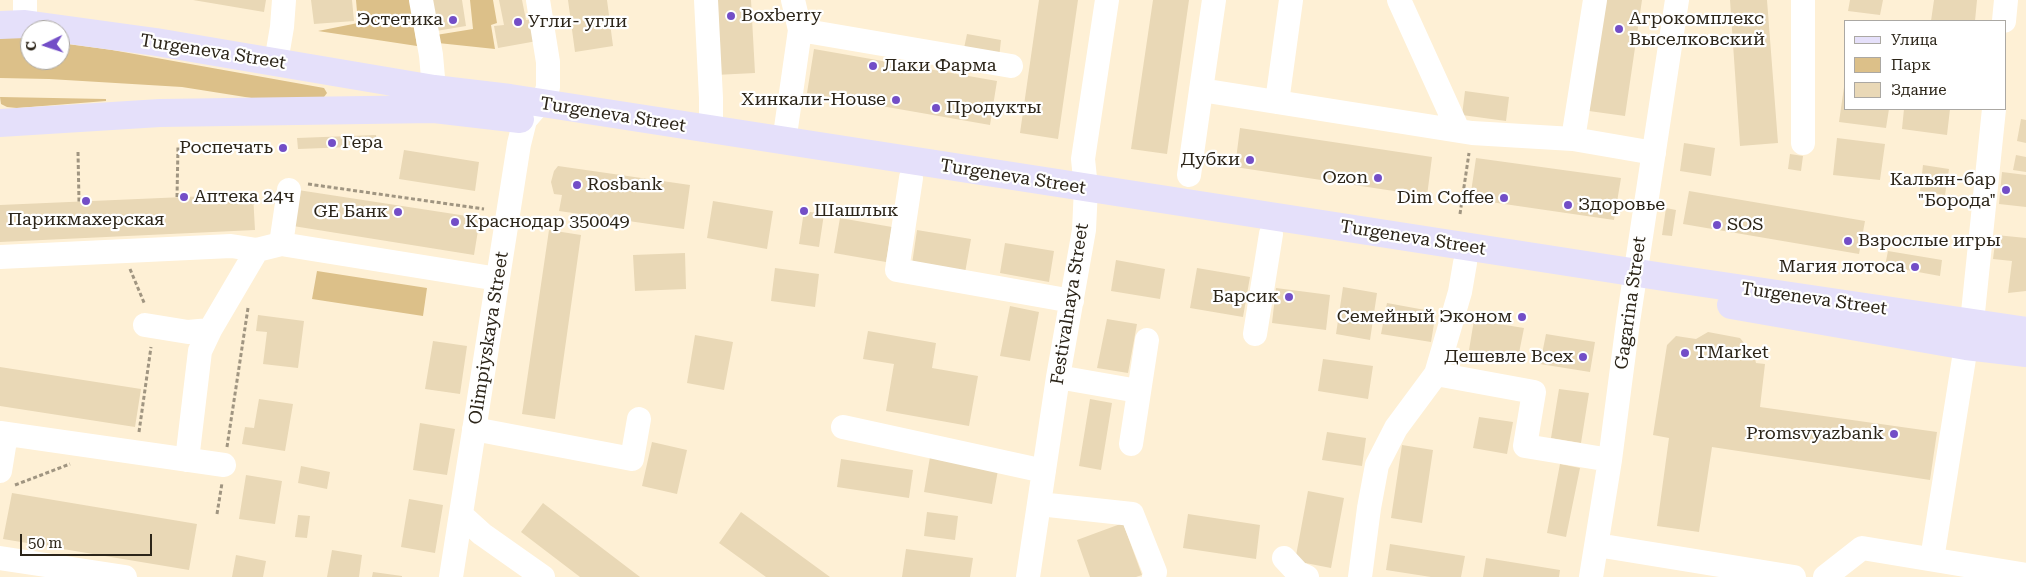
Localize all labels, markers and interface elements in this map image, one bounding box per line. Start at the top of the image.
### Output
place label: Boxberry [741,5,822,27]
place label: Агрокомплекс Выселковский [1629,8,1765,50]
place label: Эстетика [357,9,443,31]
marker: Boxberry [725,10,737,22]
place label: Угли- угли [528,11,627,33]
marker: Эстетика [447,14,459,26]
marker: Угли- угли [512,16,524,28]
north arrow [20,20,70,70]
legend [1844,20,2006,110]
marker: Агрокомплекс Выселковский [1613,23,1625,35]
street label: Turgeneva Street [139,30,287,74]
text: Улица [1891,31,1937,49]
text: С [23,41,39,51]
place label: Лаки Фарма [883,55,997,77]
text: Парк [1891,56,1931,74]
marker: Лаки Фарма [867,60,879,72]
text: Здание [1891,81,1947,99]
place label: Хинкали-House [741,89,886,111]
street label: Turgeneva Street [539,93,687,137]
marker: Хинкали-House [890,94,902,106]
place label: Продукты [946,97,1042,119]
marker: Продукты [930,102,942,114]
place label: Гера [342,132,383,154]
place label: Роспечать [179,137,273,159]
marker: Гера [326,137,338,149]
marker: Роспечать [277,142,289,154]
place label: Дубки [1181,149,1240,171]
marker: Дубки [1244,154,1256,166]
street label: Turgeneva Street [939,155,1087,199]
place label: Ozon [1323,167,1368,189]
place label: Кальян-бар "Борода" [1890,169,1996,212]
marker: Ozon [1372,172,1384,184]
place label: Rosbank [587,174,663,196]
marker: Rosbank [571,179,583,191]
marker: Кальян-бар "Борода" [2000,184,2012,196]
place label: Аптека 24ч [194,186,294,208]
place label: Dim Coffee [1397,187,1494,209]
marker: Аптека 24ч [178,191,190,203]
marker: Dim Coffee [1498,192,1510,204]
place label: Здоровье [1578,194,1665,216]
marker: Парикмахерская [80,195,92,207]
marker: Здоровье [1562,199,1574,211]
place label: Шашлык [814,200,898,222]
place label: GE Банк [314,201,388,223]
marker: Шашлык [798,205,810,217]
marker: GE Банк [392,206,404,218]
place label: Парикмахерская [7,209,165,231]
place label: Краснодар 350049 [465,211,630,233]
place label: SOS [1727,214,1763,236]
marker: Краснодар 350049 [449,216,461,228]
street label: Turgeneva Street [1339,216,1487,260]
marker: SOS [1711,219,1723,231]
street label: Festivalnaya Street [1047,222,1093,386]
place label: Взрослые игры [1858,230,2001,252]
street label: Gagarina Street [1611,235,1651,371]
marker: Взрослые игры [1842,235,1854,247]
street label: Olimpiyskaya Street [465,250,513,426]
place label: Магия лотоса [1779,256,1905,278]
marker: Магия лотоса [1909,261,1921,273]
street label: Turgeneva Street [1740,278,1888,320]
place label: Барсик [1212,286,1279,308]
marker: Барсик [1283,291,1295,303]
place label: Семейный Эконом [1337,306,1512,328]
marker: Семейный Эконом [1516,311,1528,323]
place label: TMarket [1695,342,1769,364]
place label: Дешевле Всех [1444,346,1573,368]
marker: TMarket [1679,347,1691,359]
marker: Дешевле Всех [1577,351,1589,363]
place label: Promsvyazbank [1746,423,1884,445]
marker: Promsvyazbank [1888,428,1900,440]
scale bar [22,524,155,556]
text: 50 m [28,534,62,552]

